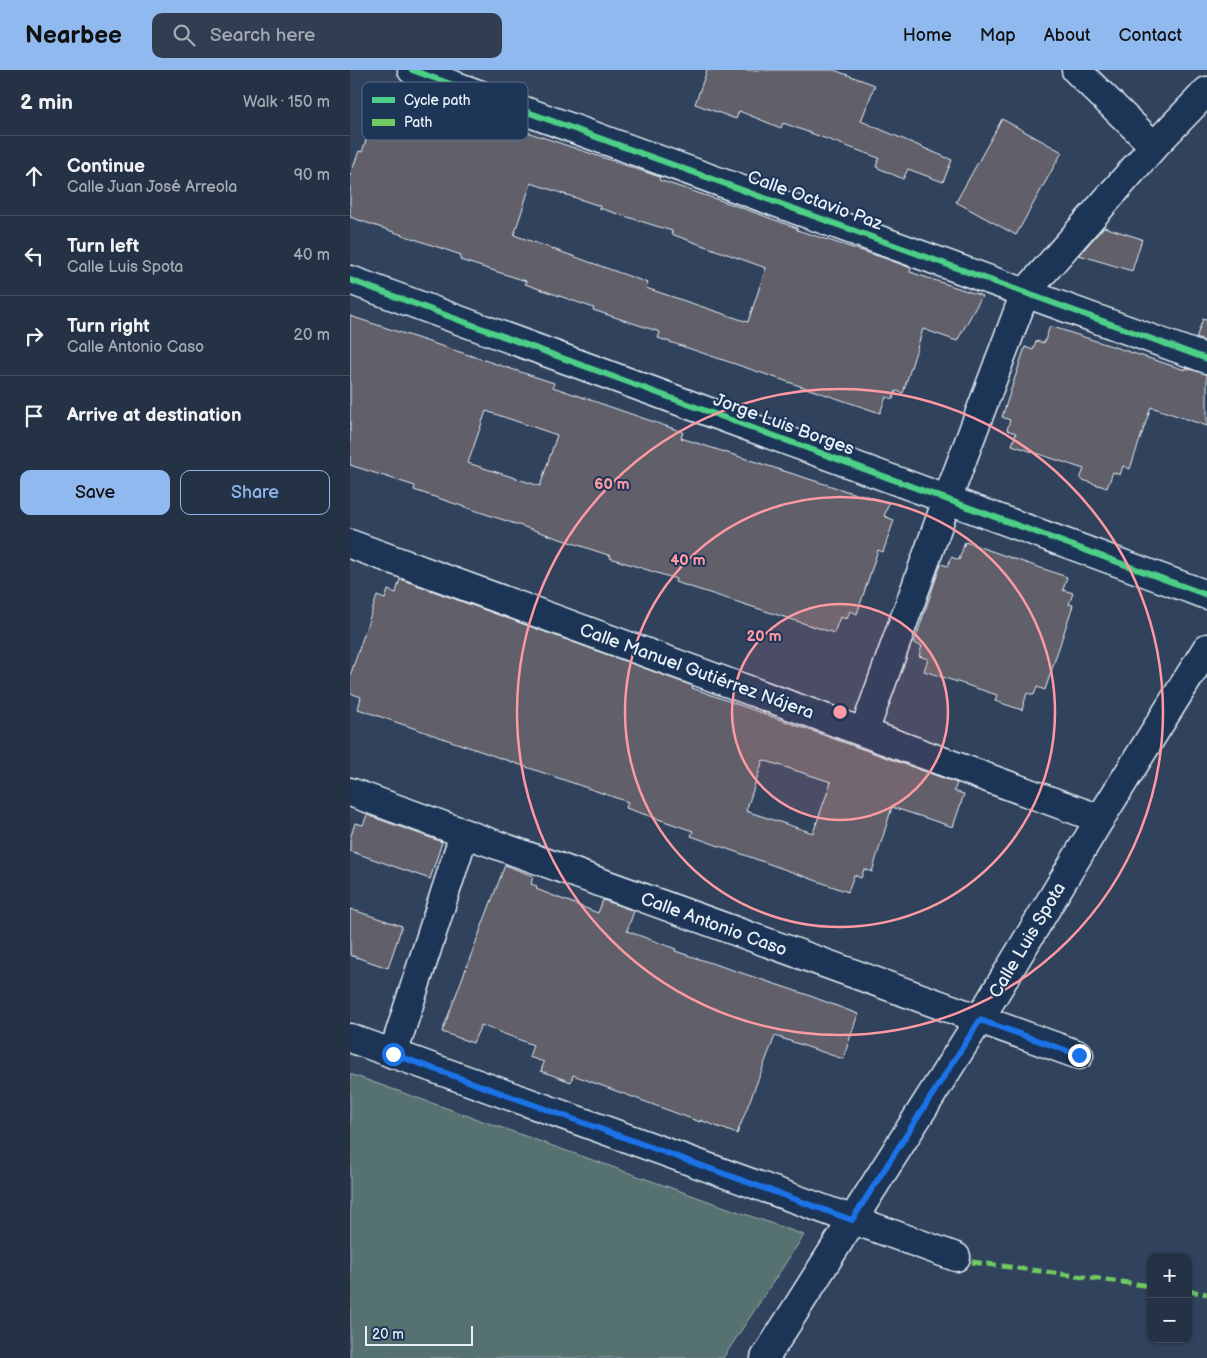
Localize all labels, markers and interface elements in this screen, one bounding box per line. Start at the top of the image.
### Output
search box [152,13,502,58]
text: Nearbee [25,21,122,50]
icon: search [170,21,198,49]
text: Search here [210,24,315,47]
text: Home [903,25,952,46]
text: Map [980,25,1016,46]
text: About [1044,25,1091,46]
text: Contact [1119,25,1182,46]
legend [362,82,528,140]
text: 2 min [20,90,73,115]
text: Cycle path [404,92,471,109]
text: Walk · 150 m [243,93,330,112]
text: Path [404,114,432,131]
text: Continue [67,155,145,178]
icon: ahead [20,162,48,190]
text: 90 m [294,166,330,185]
street label: Calle Octavio Paz [745,166,885,235]
text: Calle Juan José Arreola [67,178,237,197]
text: Turn left [67,235,139,258]
icon: left [20,242,48,270]
text: 40 m [293,246,330,265]
text: Calle Luis Spota [67,258,183,277]
text: Turn right [67,315,150,338]
icon: right [20,322,48,350]
text: 20 m [294,326,330,345]
text: Calle Antonio Caso [67,338,204,357]
street label: Jorge Luis Borges [711,389,857,460]
icon: arrive [20,402,48,430]
text: Arrive at destination [67,404,242,427]
button: Save [20,470,170,515]
button: Share [180,470,330,515]
text: 60 m [594,475,630,494]
text: 40 m [670,551,706,570]
street label: Calle Manuel Gutiérrez Nájera [577,619,817,724]
text: 20 m [747,627,782,646]
centre of rings [831,703,849,721]
street label: Calle Luis Spota [985,879,1070,1002]
street label: Calle Antonio Caso [638,888,790,961]
route start [382,1043,405,1066]
route end [1068,1044,1091,1067]
map controls [1147,1253,1192,1343]
button: + [1147,1253,1192,1298]
button: − [1147,1298,1192,1343]
scale bar [365,1323,472,1346]
text: 20 m [372,1326,404,1343]

